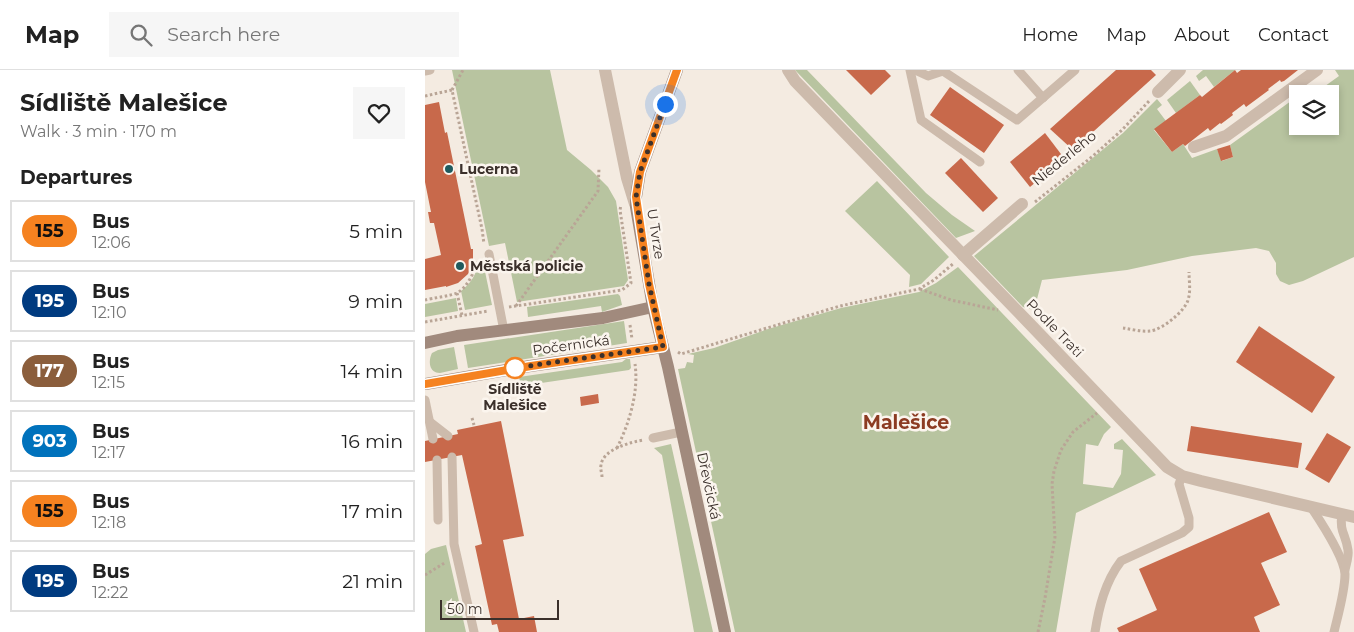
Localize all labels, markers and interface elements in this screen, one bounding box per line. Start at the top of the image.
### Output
search box [109,12,459,57]
text: Map [25,20,79,49]
icon: search [127,21,155,49]
text: Search here [167,23,280,46]
text: Home [1022,24,1078,46]
text: Map [1106,24,1146,46]
text: About [1174,24,1230,46]
text: Contact [1258,24,1329,46]
map controls [1289,85,1339,135]
button: layers [1289,85,1339,135]
button: heart [353,87,405,139]
text: Sídliště Malešice [20,88,228,117]
your location [653,92,678,117]
text: Walk · 3 min · 170 m [20,122,177,141]
street label: Niederleho [1028,126,1100,189]
place label: Lucerna [459,160,518,178]
marker: Lucerna [443,163,455,175]
text: Departures [20,166,132,189]
street label: U Tvrze [643,207,669,261]
text: Bus [92,210,130,233]
text: 155 [35,220,64,242]
text: 5 min [349,220,403,243]
text: 12:06 [92,233,131,252]
place label: Městská policie [470,257,583,275]
marker: Městská policie [454,260,466,272]
text: Bus [92,280,130,303]
text: 195 [35,290,64,312]
text: 9 min [348,290,403,313]
street label: Podle Trati [1023,295,1087,361]
text: 12:10 [92,303,127,322]
street label: Počernická [531,331,611,359]
text: Bus [92,350,130,373]
marker: Sídliště Malešice [504,357,526,379]
text: 177 [35,360,64,382]
text: 14 min [340,360,403,383]
text: 12:15 [92,373,125,392]
place label: Sídliště Malešice [483,380,547,414]
district label: Malešice [863,411,949,434]
text: Bus [92,420,130,443]
text: 903 [32,430,67,452]
text: 16 min [341,430,403,453]
text: 12:17 [92,443,125,462]
street label: Dřevčická [693,451,725,521]
text: Bus [92,490,130,513]
text: 155 [35,500,64,522]
text: 17 min [342,500,403,523]
text: 12:18 [92,513,126,532]
text: Bus [92,560,130,583]
text: 195 [35,570,64,592]
text: 21 min [342,570,403,593]
text: 12:22 [92,583,128,602]
scale bar [440,597,559,620]
text: 50 m [447,600,483,618]

